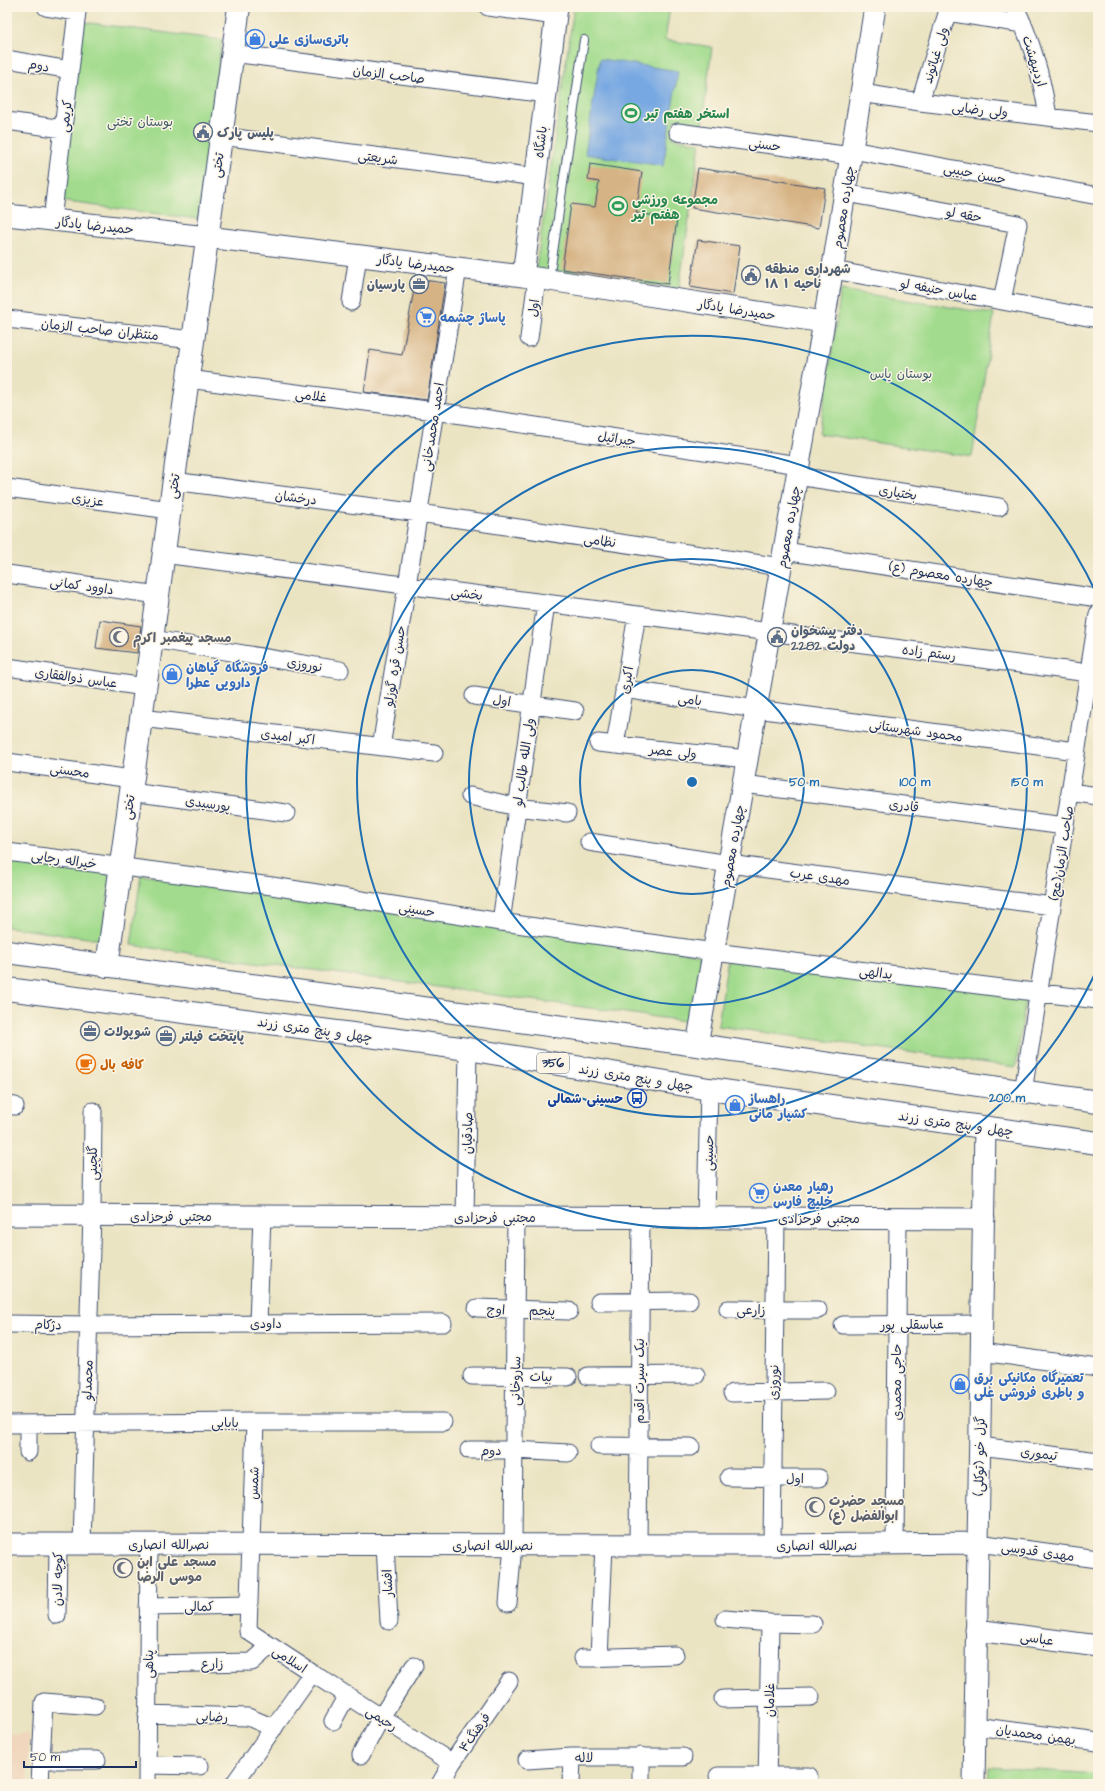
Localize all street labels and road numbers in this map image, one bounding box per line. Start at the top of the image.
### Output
street label: ولی غیاثوند [919,25,953,86]
street label: اردیبهشت [1018,33,1050,89]
street label: دوم [27,55,51,78]
street label: صاحب الزمان [352,62,426,88]
street label: کریمی [55,98,77,133]
street label: ولی رضایی [951,98,1009,122]
street label: باشگاه [530,125,552,159]
street label: حسنی [747,134,782,156]
street label: شریعتی [357,147,399,169]
street label: تختی [207,151,229,179]
street label: حسن حبیبی [942,159,1008,189]
street label: چهارده معصوم [829,164,860,250]
street label: حقه لو [943,203,983,227]
street label: حمیدرضا یادگار [54,213,135,239]
street label: حمیدرضا یادگار [375,250,456,278]
street label: عباس حنیفه لو [898,274,979,306]
street label: حمیدرضا یادگار [696,295,777,325]
street label: اول [524,298,544,318]
street label: منتظران صاحب الزمان [40,315,160,345]
street label: احمد محمدخانی [417,381,449,473]
street label: غلامی [294,385,328,407]
street label: جبرائیل [597,427,637,451]
street label: تختی [163,472,185,500]
street label: بختیاری [877,481,918,505]
street label: چهارده معصوم [773,484,806,570]
street label: درخشان [274,487,318,509]
street label: عزیزی [71,489,105,511]
street label: نظامی [583,530,617,552]
street label: چهارده معصوم (ع) [887,558,994,593]
street label: داوود کمانی [49,573,115,599]
street label: بخشی [450,583,484,605]
street label: حسن قره گوزلو [380,624,410,709]
street label: رستم زاده [901,641,957,666]
street label: نوروزی [286,653,324,677]
street label: عباس ذوالفقاری [33,663,118,693]
street label: اکبری [616,665,638,696]
street label: بامی [677,689,703,711]
street label: اول [492,691,512,711]
street label: محمود شهرستانی [868,716,964,746]
street label: ولی الله طالب لو [509,717,539,809]
street label: اکبر امیدی [260,725,316,749]
street label: ولی عصر [647,740,698,763]
street label: محسنی [49,759,91,783]
street label: پورسیدی [184,792,232,816]
street label: تختی [118,793,140,821]
street label: قادری [888,795,920,817]
street label: چهارده معصوم [717,803,750,889]
street label: صاحب الزمان(عج) [1046,804,1078,902]
street label: خیراله رجایی [30,846,98,874]
street label: مهدی عرب [789,864,851,890]
street label: حسینی [397,898,436,922]
street label: یدالهی [858,962,894,984]
street label: چهل و پنج متری زرند [256,1013,374,1047]
road number: 356 [537,1053,569,1073]
street label: چهل و پنج متری زرند [577,1060,695,1096]
street label: چهل و پنج متری زرند [897,1107,1015,1141]
street label: صادقیان [459,1112,477,1154]
street label: حسینی [700,1135,718,1171]
street label: گلچینی [84,1145,102,1181]
street label: مجتبی فرحزادی [130,1208,212,1226]
street label: مجتبی فرحزادی [454,1209,536,1227]
street label: مجتبی فرحزادی [778,1210,860,1228]
street label: اوج [486,1301,506,1319]
street label: زارعی [736,1301,766,1319]
street label: پنجم [529,1302,555,1321]
street label: داودی [250,1315,282,1333]
street label: عباسقلی پور [879,1315,944,1335]
street label: دژکام [34,1316,62,1335]
street label: نیک سیرت اقدم [631,1338,650,1424]
street label: حاجی محمدی [888,1344,906,1420]
street label: ساروخانی [507,1356,525,1406]
street label: محمدلو [78,1360,98,1402]
street label: نوروزی [765,1364,783,1400]
street label: بیات [529,1368,552,1386]
street label: بابایی [211,1414,239,1432]
street label: گزل خو (توکلی) [970,1415,990,1496]
street label: دوم [480,1442,502,1461]
street label: تیموری [1019,1443,1059,1465]
street label: شمس [244,1466,264,1500]
street label: اول [786,1470,804,1488]
street label: نصرالله انصاری [128,1536,210,1554]
street label: نصرالله انصاری [452,1537,534,1555]
street label: نصرالله انصاری [776,1537,858,1555]
street label: مهدی قدوسی [1000,1538,1076,1566]
street label: کوچه لادن [49,1551,67,1606]
street label: افشار [379,1569,398,1598]
street label: کمالی [184,1598,215,1616]
street label: عباسی [1019,1628,1055,1650]
street label: اسلامی [269,1642,310,1678]
street label: پناهی [140,1649,158,1678]
street label: زارع [201,1655,224,1673]
street label: غلامان [761,1683,779,1717]
street label: رحیمی [362,1702,401,1736]
street label: رضایی [195,1707,229,1727]
street label: فرهنگ۴ [455,1709,495,1756]
street label: بهمن محمدیان [995,1720,1077,1749]
street label: لاله [575,1749,593,1767]

